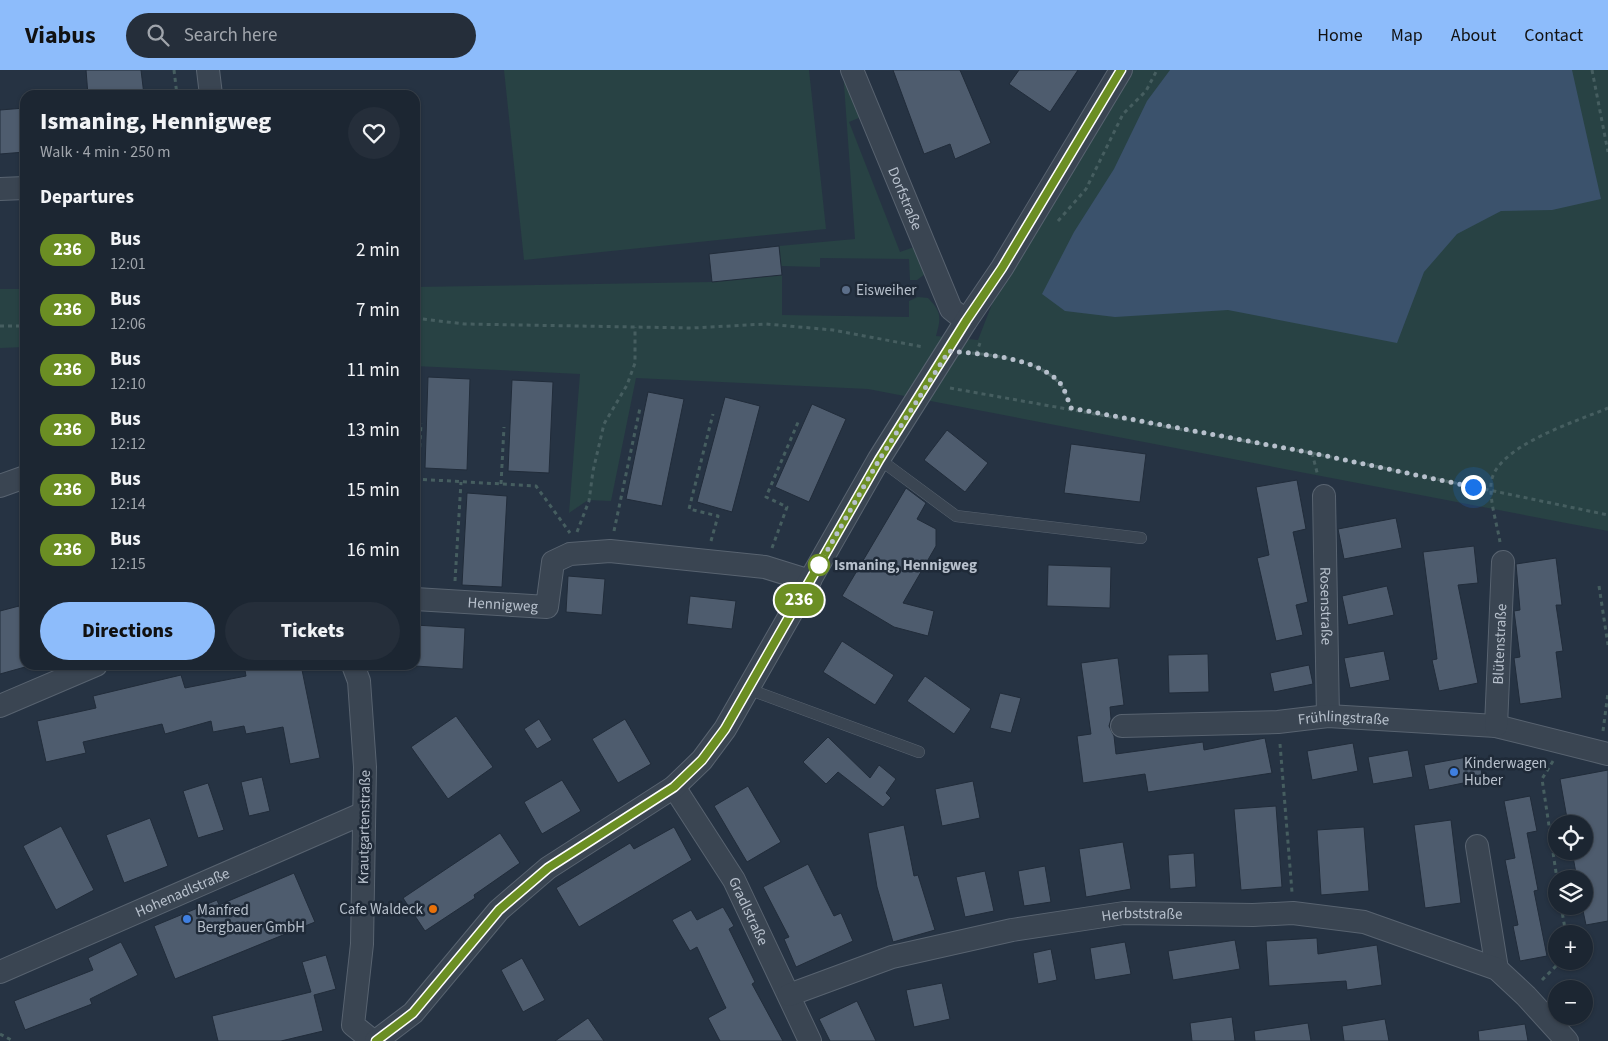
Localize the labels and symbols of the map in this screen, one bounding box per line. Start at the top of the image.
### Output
street label: Dorfstraße [882,164,927,233]
place label: Eisweiher [856,280,917,301]
marker: Eisweiher [840,284,852,296]
your location [1461,475,1486,500]
marker: Ismaning, Hennigweg [808,554,830,576]
place label: Ismaning, Hennigweg [834,555,977,576]
street label: Rosenstraße [1314,567,1337,645]
line badge: 236 [770,584,828,616]
street label: Hennigweg [467,592,539,617]
street label: Blütenstraße [1488,603,1512,685]
street label: Frühlingstraße [1297,706,1390,731]
place label: Kinderwagen Huber [1464,753,1547,791]
marker: Kinderwagen Huber [1448,766,1460,778]
street label: Krautgartenstraße [353,770,376,884]
street label: Hohenadlstraße [132,863,233,923]
street label: Gradlstraße [723,874,773,949]
place label: Cafe Waldeck [339,899,424,920]
place label: Manfred Bergbauer GmbH [197,900,305,938]
marker: Cafe Waldeck [427,903,439,915]
street label: Herbststraße [1100,903,1183,927]
marker: Manfred Bergbauer GmbH [181,913,193,925]

